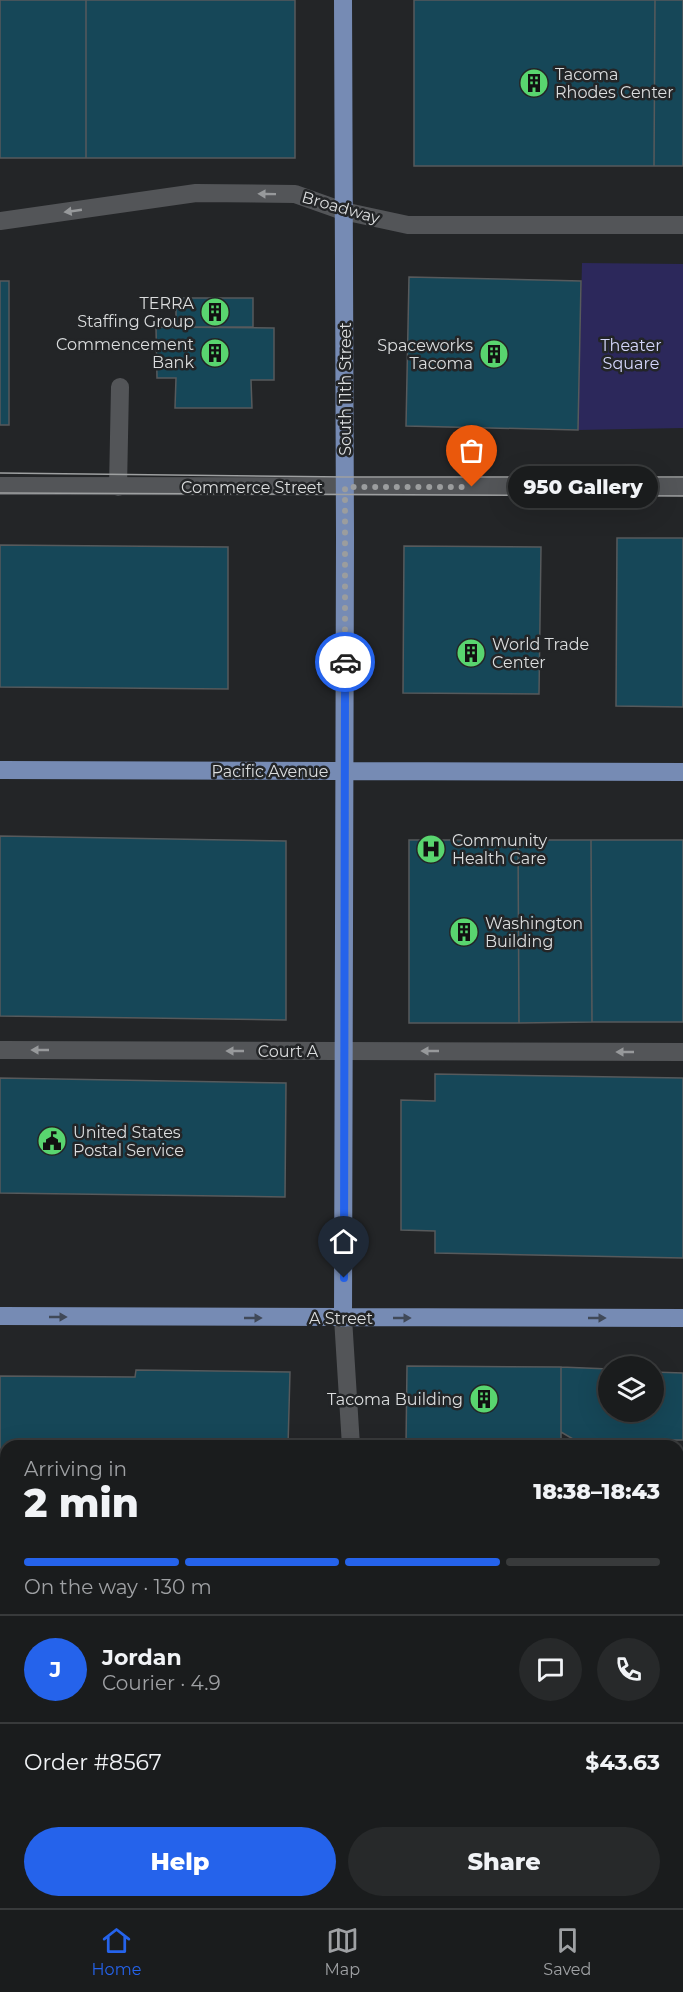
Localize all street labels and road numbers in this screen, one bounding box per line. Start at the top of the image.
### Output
street label: Broadway [300,187,382,228]
street label: South 11th Street [336,322,355,456]
street label: Commerce Street [181,478,323,497]
street label: Pacific Avenue [211,762,329,781]
street label: Court A [258,1042,319,1061]
street label: A Street [309,1309,374,1328]

